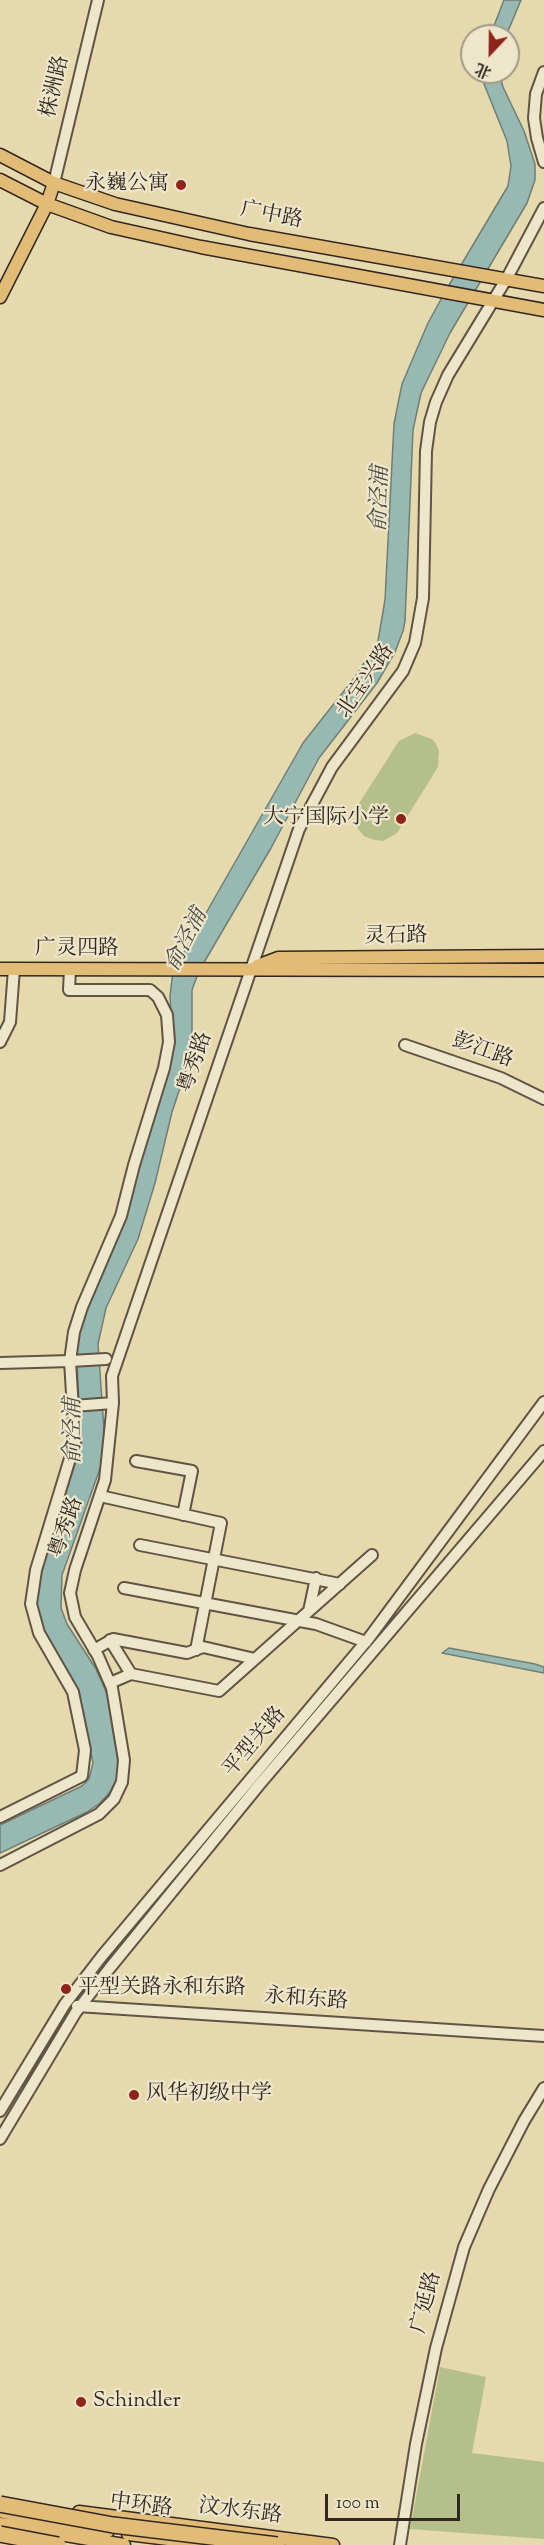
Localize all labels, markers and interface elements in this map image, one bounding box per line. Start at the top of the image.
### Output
north arrow [460,24,520,84]
street label: 株洲路 [38,53,76,121]
text: 北 [472,56,496,83]
place label: 永巍公寓 [85,172,169,198]
marker: 永巍公寓 [174,178,188,192]
street label: 广中路 [238,199,304,235]
water label: 俞泾浦 [368,466,396,532]
street label: 北宝兴路 [333,640,401,724]
place label: 大宁国际小学 [263,806,389,832]
marker: 大宁国际小学 [394,812,408,826]
water label: 俞泾浦 [161,906,215,976]
street label: 灵石路 [364,925,428,951]
street label: 广灵四路 [35,937,119,963]
street label: 粤秀路 [175,1029,219,1097]
street label: 彭江路 [448,1029,516,1075]
water label: 俞泾浦 [62,1398,88,1464]
street label: 粤秀路 [46,1494,90,1562]
street label: 平型关路 [219,1703,293,1783]
place label: 平型关路永和东路 [78,1976,246,2002]
marker: 平型关路永和东路 [59,1982,73,1996]
street label: 永和东路 [263,1986,349,2016]
place label: 风华初级中学 [146,2082,272,2108]
marker: 风华初级中学 [127,2088,141,2102]
street label: 广延路 [408,2269,448,2337]
place label: Schindler [93,2389,181,2415]
marker: Schindler [74,2395,88,2409]
scale bar [328,2482,463,2520]
street label: 中环路 [108,2491,174,2523]
text: 100 m [336,2491,380,2517]
street label: 汶水东路 [197,2495,283,2531]

